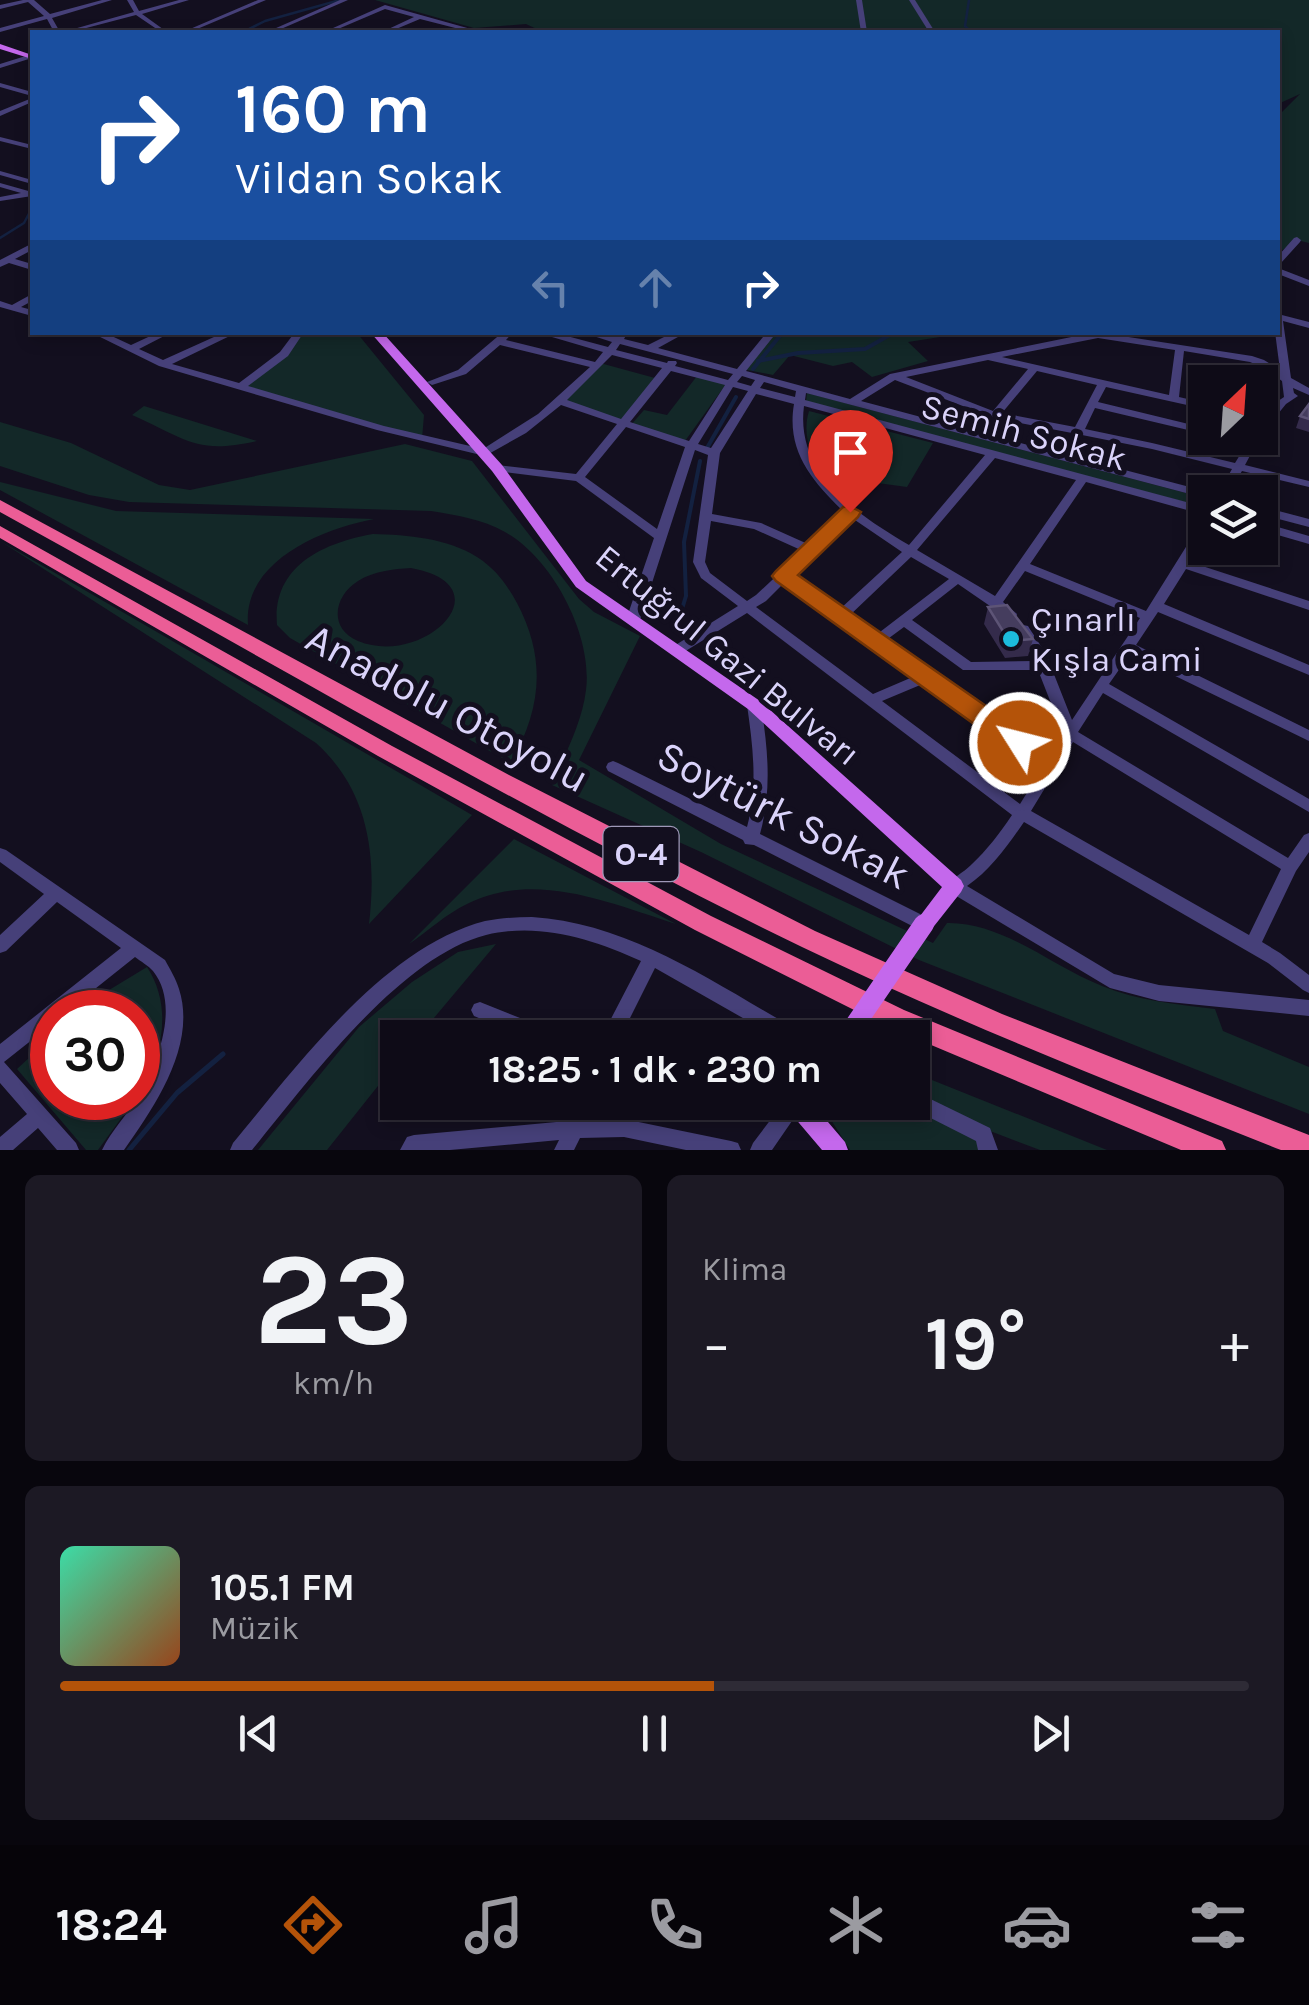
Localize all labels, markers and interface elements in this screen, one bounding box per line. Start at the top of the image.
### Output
text: 160 m [235,68,431,150]
icon: right [70,70,200,200]
text: Vildan Sokak [235,152,503,204]
icon: left [523,260,578,315]
icon: ahead [628,260,683,315]
icon: right [733,260,788,315]
north arrow [1188,365,1278,455]
map controls [1188,365,1278,565]
street label: Semih Sokak [917,385,1131,480]
pin [808,410,893,513]
icon: arrive [823,425,878,480]
button: layers [1188,475,1278,565]
street label: Ertuğrul Gazi Bulvarı [587,536,868,775]
place label: Çınarlı Kışla Cami [1031,599,1202,680]
street label: Anadolu Otoyolu [298,612,598,803]
marker: Çınarlı Kışla Cami [1000,628,1022,650]
position arrow [968,691,1072,795]
street label: Soytürk Sokak [649,730,918,900]
road number: O-4 [604,827,678,881]
speed limit sign: 30 [30,990,160,1120]
text: 18:25 · 1 dk · 230 m [488,1047,822,1092]
text: 23 [254,1224,413,1376]
text: Klima [702,1251,788,1288]
text: 19° [925,1300,1026,1388]
text: − [702,1312,731,1376]
text: + [1220,1312,1249,1376]
text: km/h [293,1365,374,1402]
text: 105.1 FM [210,1565,355,1610]
text: Müzik [210,1610,299,1647]
icon: previous [231,1706,286,1761]
icon: pause [627,1706,682,1761]
icon: next [1023,1706,1078,1761]
icon: directions [278,1890,348,1960]
icon: music [459,1890,529,1960]
icon: phone [640,1890,710,1960]
icon: climate [821,1890,891,1960]
icon: car [1002,1890,1072,1960]
icon: filters [1183,1890,1253,1960]
text: 18:24 [56,1899,167,1951]

